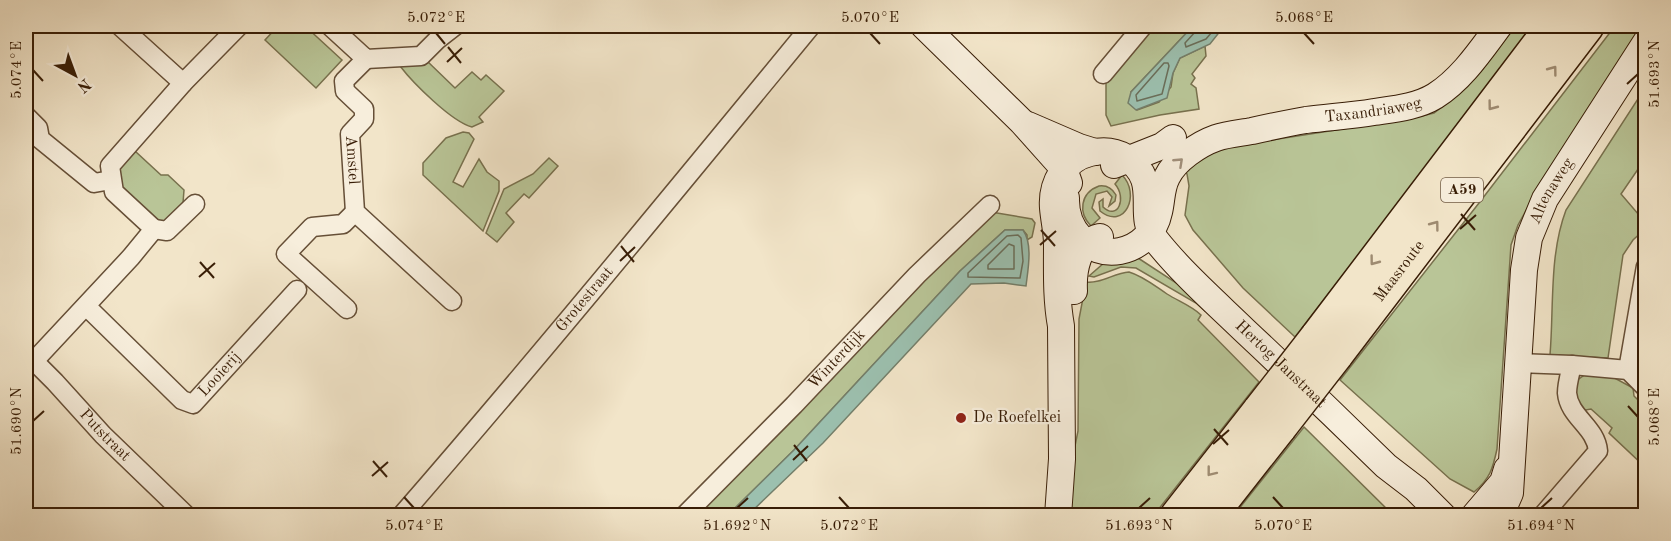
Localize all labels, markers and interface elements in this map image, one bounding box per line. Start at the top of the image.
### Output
text: 5.072°E [407,11,465,26]
text: 5.070°E [841,11,899,26]
text: 5.068°E [1275,11,1333,26]
text: 51.693°N [1648,40,1663,108]
text: 5.074°E [10,41,25,99]
north arrow [45,45,105,105]
one-way arrow [1546,66,1557,77]
text: N [73,75,93,95]
street label: Taxandriaweg [1324,95,1424,126]
one-way arrow [1489,99,1500,110]
street label: Amstel [342,135,361,185]
street label: Altenaweg [1527,155,1577,227]
one-way arrow [1172,158,1183,169]
road number: A59 [1441,178,1483,202]
one-way arrow [1428,221,1439,232]
street label: Maasroute [1371,238,1428,305]
one-way arrow [1371,254,1382,265]
street label: Grotestraat [553,264,617,335]
street label: Hertog Janstraat [1232,318,1329,411]
street label: Winterdijk [806,327,869,392]
street label: Looierij [196,349,244,400]
text: 51.690°N [10,387,25,455]
text: 5.068°E [1648,388,1663,446]
street label: Putstraat [76,406,134,465]
place label: De Roefelkei [973,410,1061,426]
marker: De Roefelkei [954,411,968,425]
one-way arrow [1207,466,1218,477]
text: 5.074°E [385,519,443,534]
text: 51.692°N [703,519,771,534]
text: 5.072°E [820,519,878,534]
text: 51.693°N [1105,519,1173,534]
text: 5.070°E [1254,519,1312,534]
text: 51.694°N [1507,519,1575,534]

